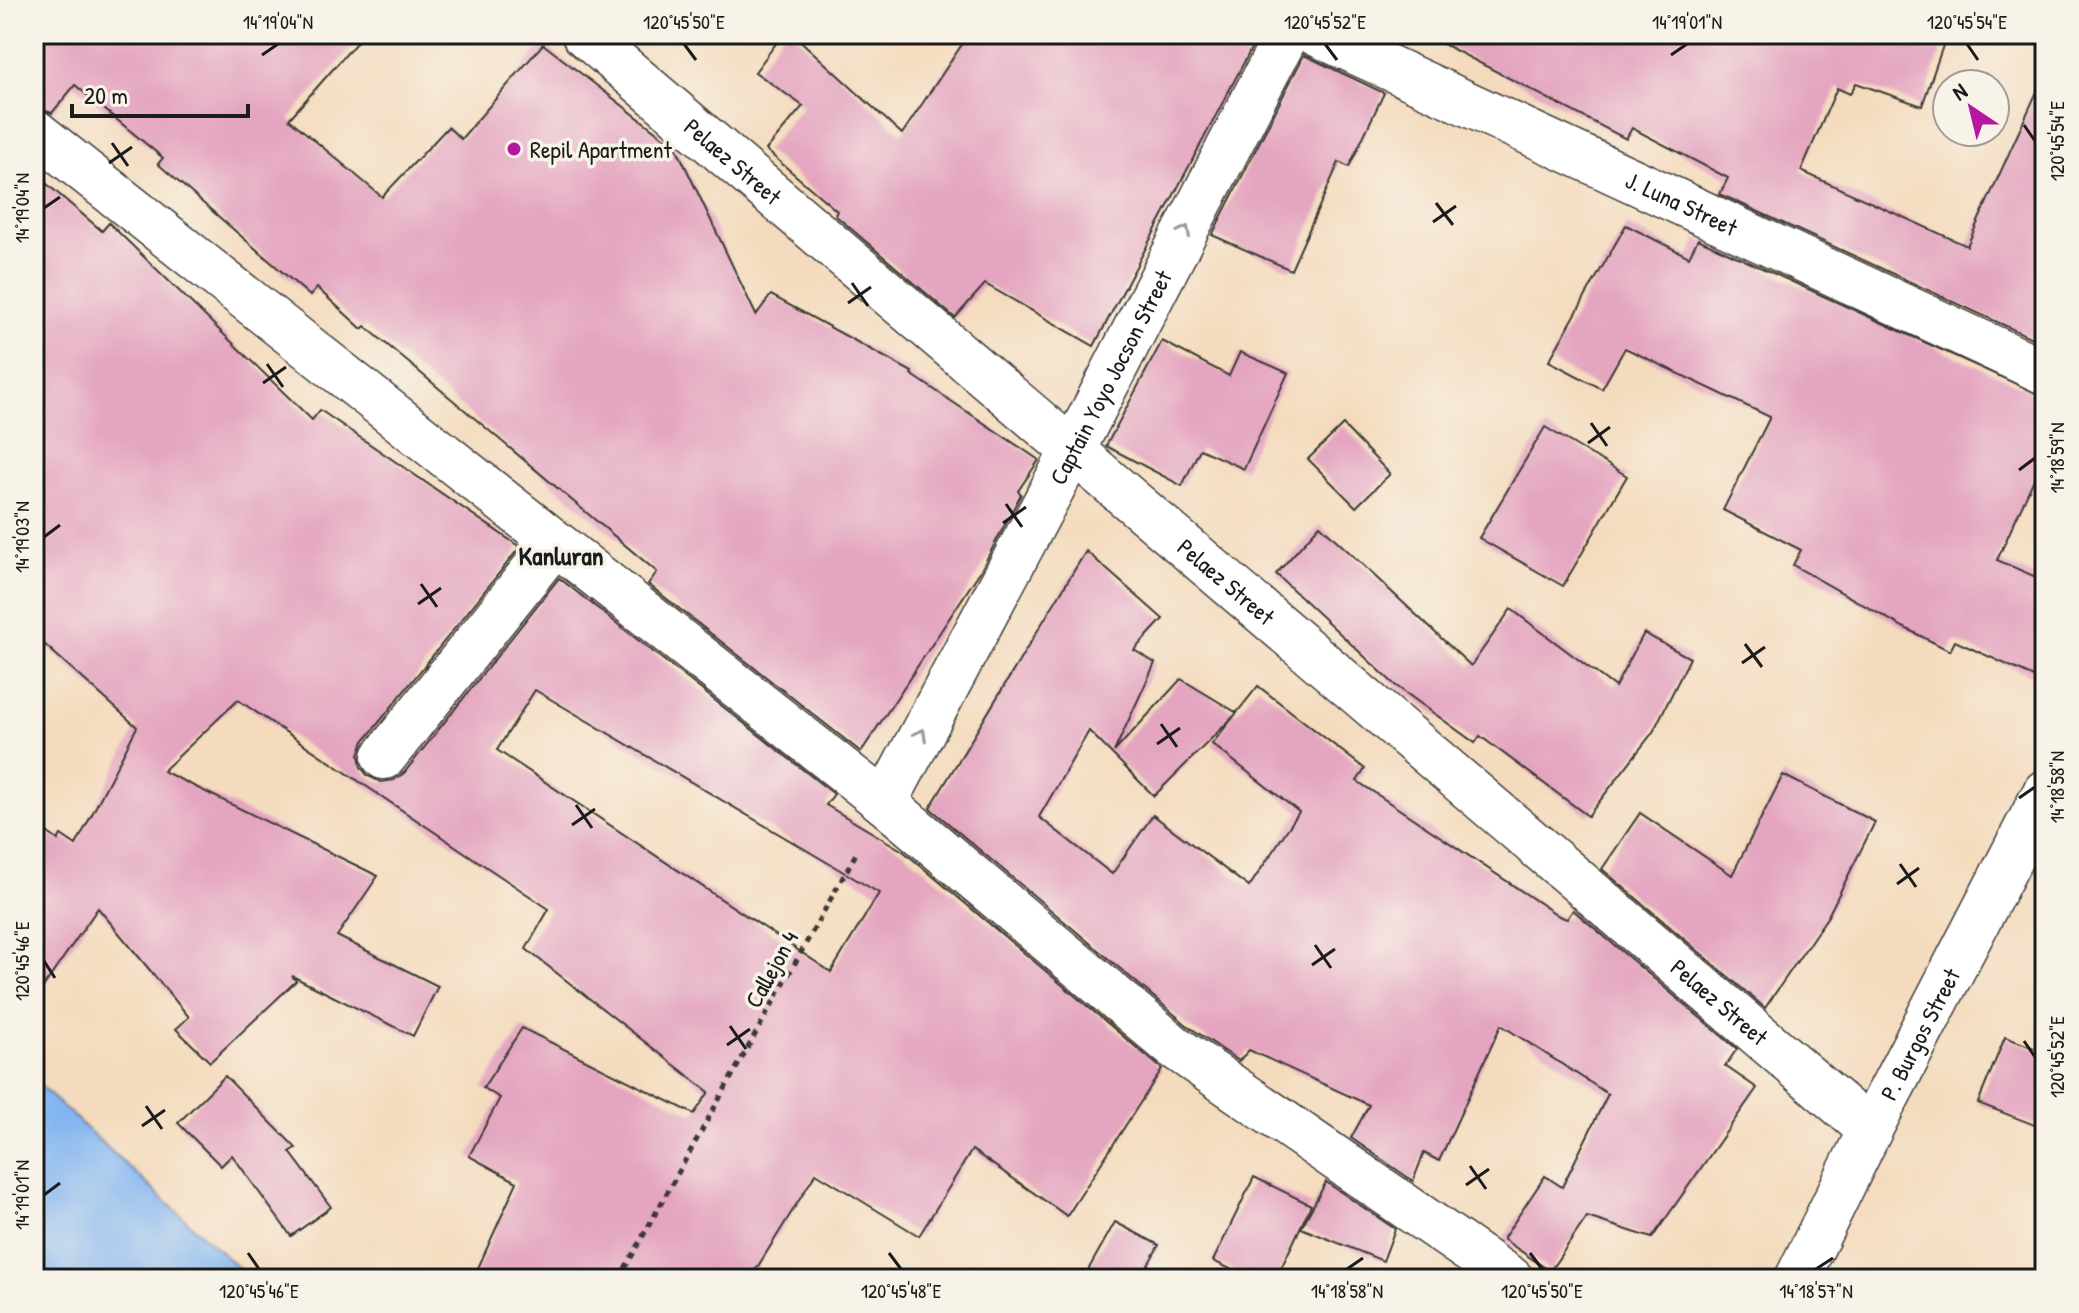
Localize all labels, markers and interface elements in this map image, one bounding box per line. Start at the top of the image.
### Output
text: 14°19'04"N [243,8,313,35]
text: 120°45'50"E [643,8,725,35]
text: 120°45'52"E [1284,8,1366,35]
text: 14°19'01"N [1652,8,1722,35]
text: 120°45'54"E [1927,8,2007,35]
scale bar [72,68,248,118]
north arrow [1931,68,2011,148]
text: N [1946,76,1973,107]
text: 20 m [84,79,128,111]
text: 120°45'54"E [2043,101,2070,181]
street label: Pelaez Street [678,111,789,212]
place label: Repil Apartment [530,133,673,165]
marker: Repil Apartment [505,140,523,158]
street label: J. Luna Street [1621,164,1743,243]
text: 14°19'04"N [8,173,35,243]
one-way arrow [1176,225,1191,240]
street label: Captain Yoyo Jocson Street [1042,264,1179,490]
text: 14°18'59"N [2043,422,2070,494]
text: 14°19'03"N [8,501,35,573]
street label: Pelaez Street [1171,531,1282,632]
district label: Kanluran [519,538,603,573]
one-way arrow [912,728,927,743]
text: 14°18'58"N [2043,751,2070,823]
text: 120°45'46"E [8,921,35,1001]
street label: Callejon 4 [737,925,805,1013]
street label: Pelaez Street [1664,951,1775,1053]
street label: P. Burgos Street [1872,962,1967,1105]
text: 120°45'52"E [2043,1016,2070,1098]
text: 14°19'01"N [8,1160,35,1230]
text: 120°45'46"E [219,1277,299,1304]
text: 120°45'48"E [861,1277,941,1304]
text: 14°18'58"N [1311,1277,1383,1304]
text: 120°45'50"E [1501,1277,1583,1304]
text: 14°18'57"N [1779,1277,1853,1304]

